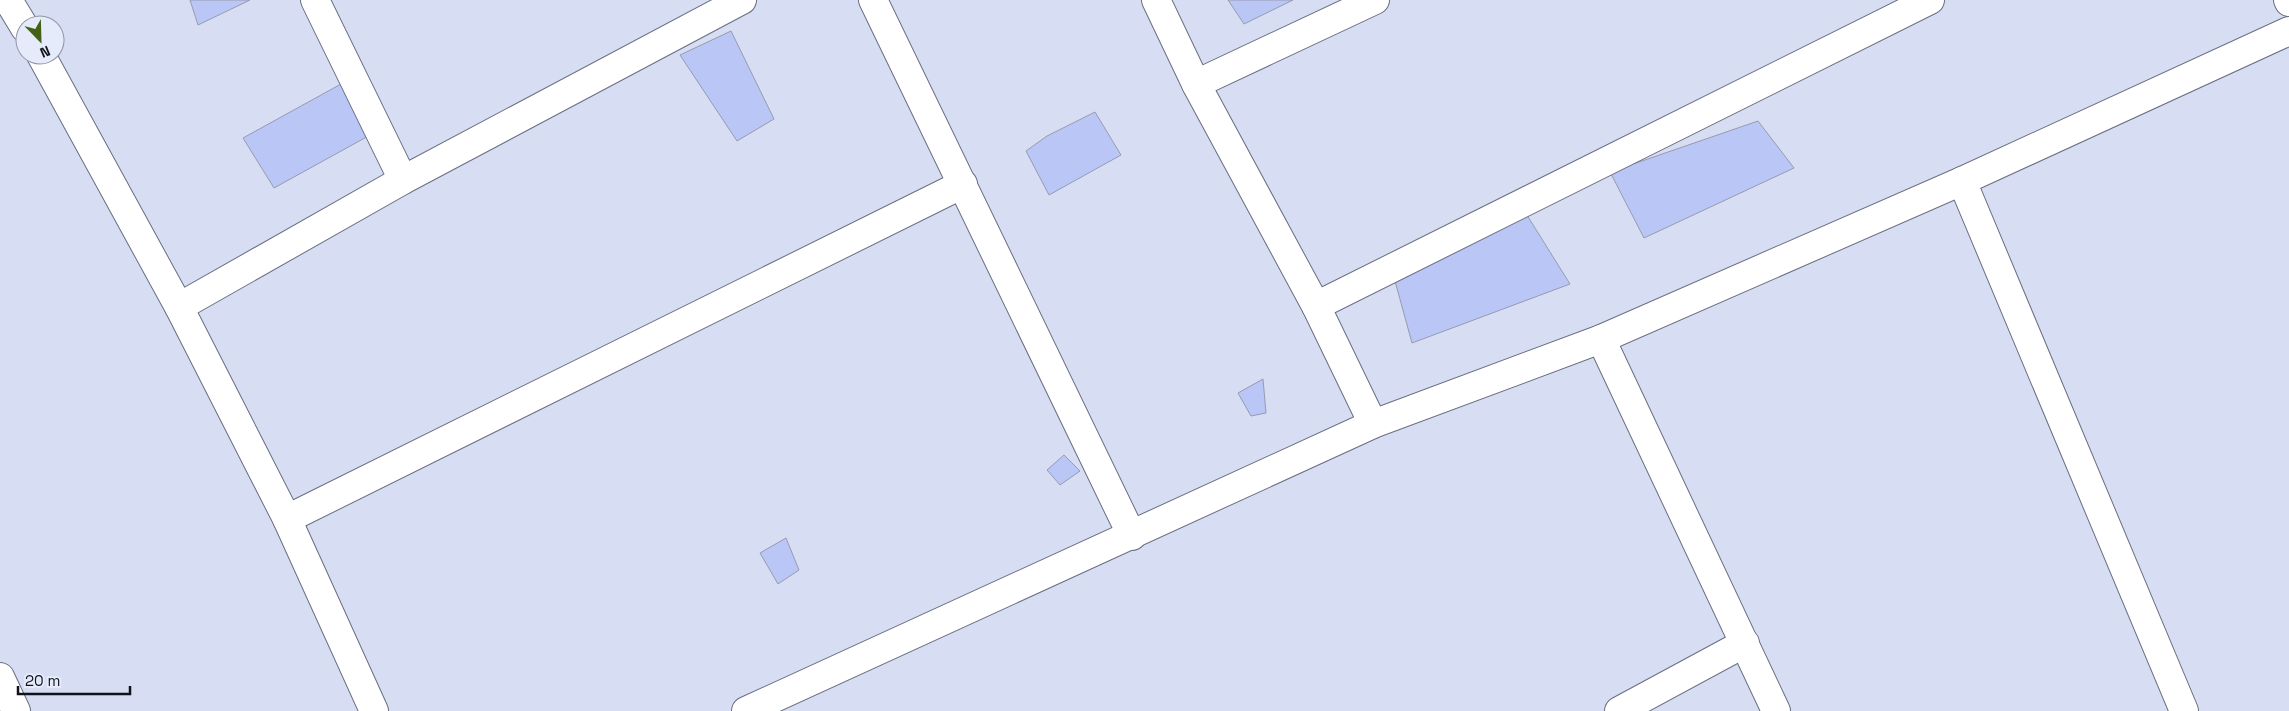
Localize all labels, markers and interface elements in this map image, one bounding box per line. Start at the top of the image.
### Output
north arrow [15,15,65,65]
text: N [37,42,53,62]
scale bar [18,664,130,696]
text: 20 m [25,671,60,690]

